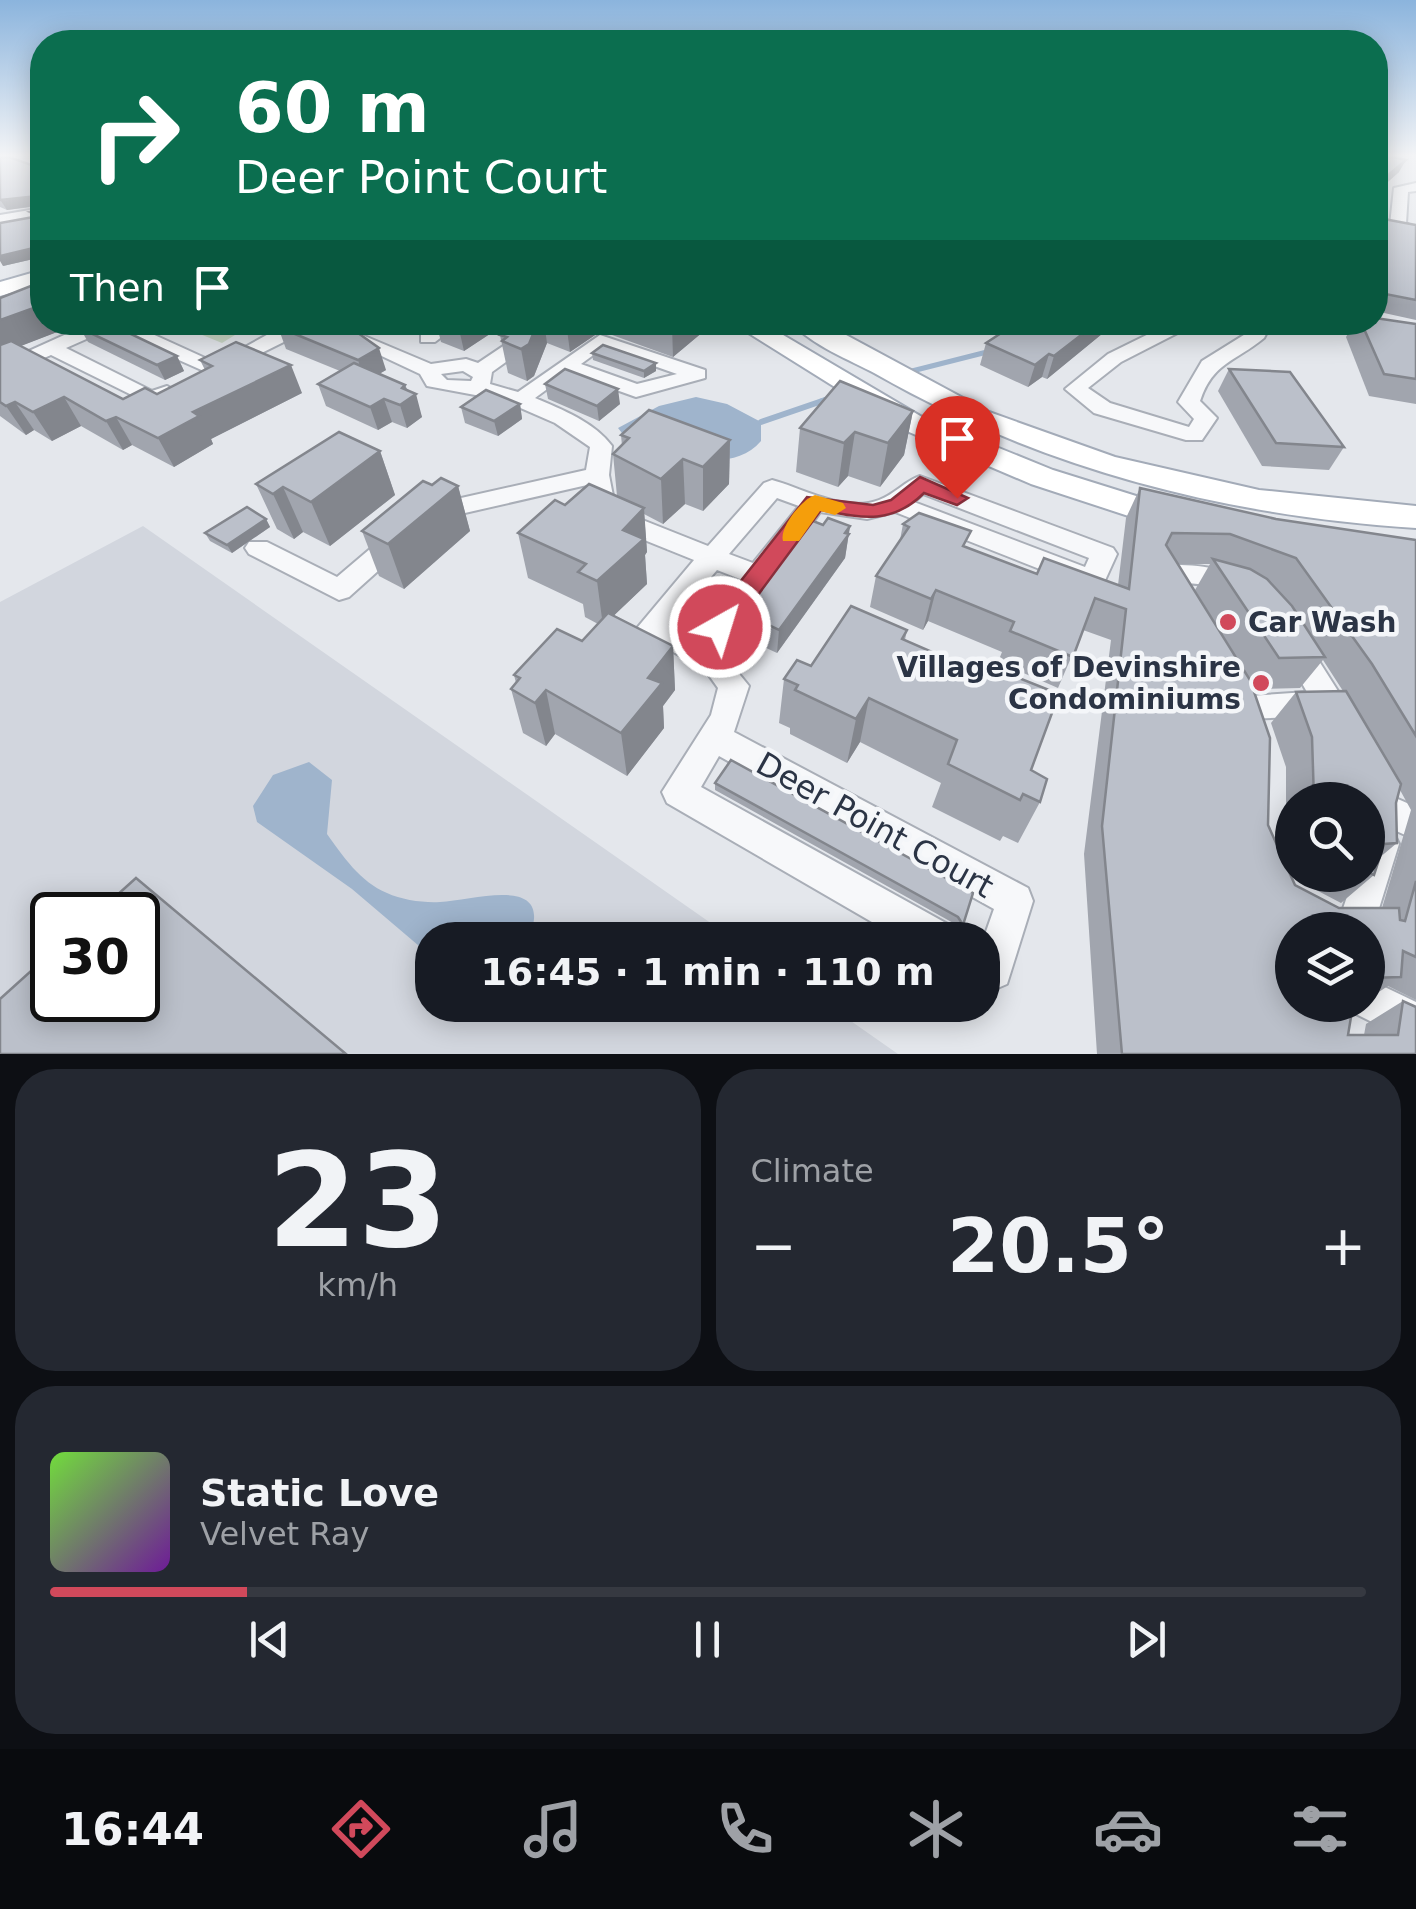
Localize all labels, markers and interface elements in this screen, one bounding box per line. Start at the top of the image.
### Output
text: 60 m [235,67,430,149]
icon: right [70,70,200,200]
text: Deer Point Court [235,151,607,204]
icon: arrive [185,260,240,315]
text: Then [70,266,165,310]
pin [915,396,1000,499]
icon: arrive [930,411,985,466]
position arrow [668,575,772,679]
place label: Car Wash [1248,606,1396,639]
marker: Car Wash [1217,611,1239,633]
place label: Villages of Devinshire Condominiums [897,651,1241,716]
marker: Villages of Devinshire Condominiums [1250,672,1272,694]
street label: Deer Point Court [750,744,1000,906]
map controls [1275,782,1385,1022]
button: search [1275,782,1385,892]
speed limit sign: 30 [30,892,160,1022]
button: layers [1275,912,1385,1022]
text: 16:45 · 1 min · 110 m [480,950,935,994]
text: 23 [267,1125,448,1277]
text: Climate [751,1152,874,1190]
text: 20.5° [947,1202,1170,1290]
text: − [751,1214,797,1278]
text: + [1320,1214,1366,1278]
text: km/h [317,1266,398,1304]
text: Static Love [200,1471,439,1515]
text: Velvet Ray [200,1515,369,1553]
icon: previous [242,1612,297,1667]
icon: pause [680,1612,735,1667]
icon: next [1119,1612,1174,1667]
icon: directions [326,1794,396,1864]
icon: music [518,1794,588,1864]
icon: phone [710,1794,780,1864]
icon: climate [901,1794,971,1864]
icon: car [1093,1794,1163,1864]
icon: filters [1285,1794,1355,1864]
text: 16:44 [61,1803,204,1856]

